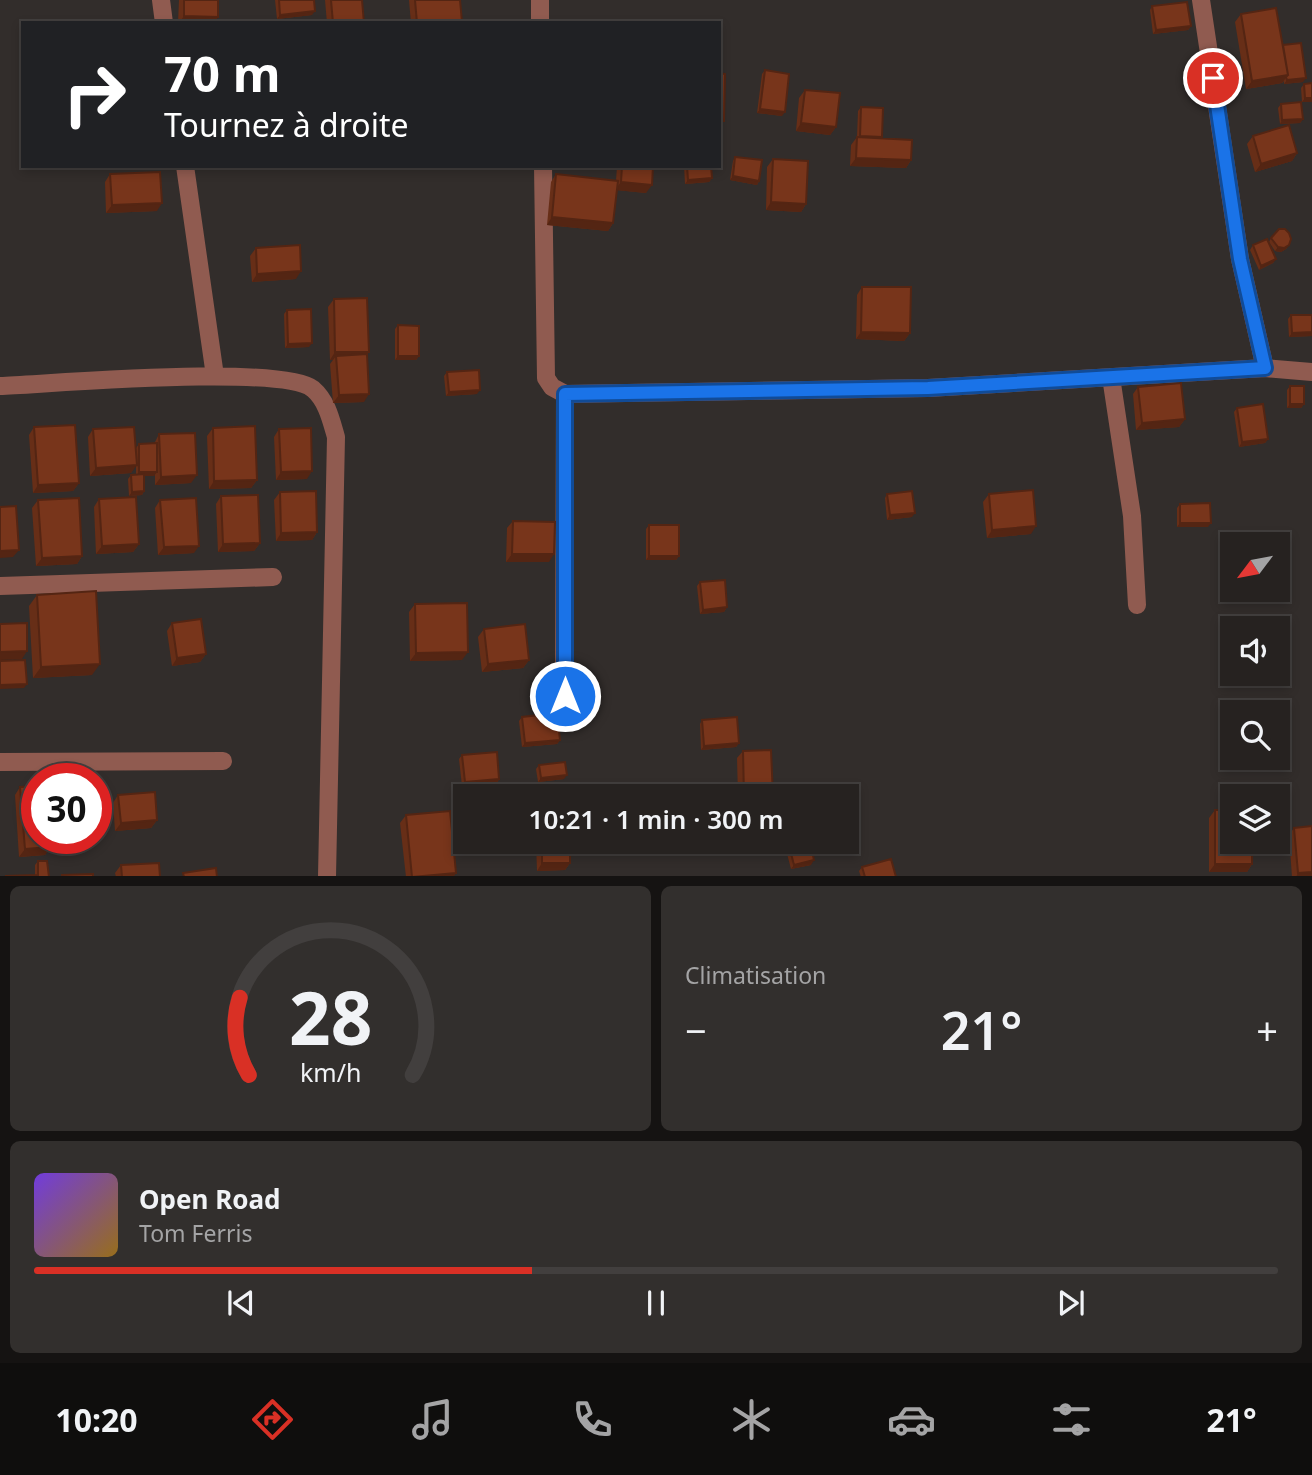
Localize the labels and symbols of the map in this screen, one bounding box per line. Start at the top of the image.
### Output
pin [1183,48,1243,108]
north arrow [1220,532,1290,602]
position arrow [528,659,602,733]
speed limit sign: 30 [21,763,112,854]

